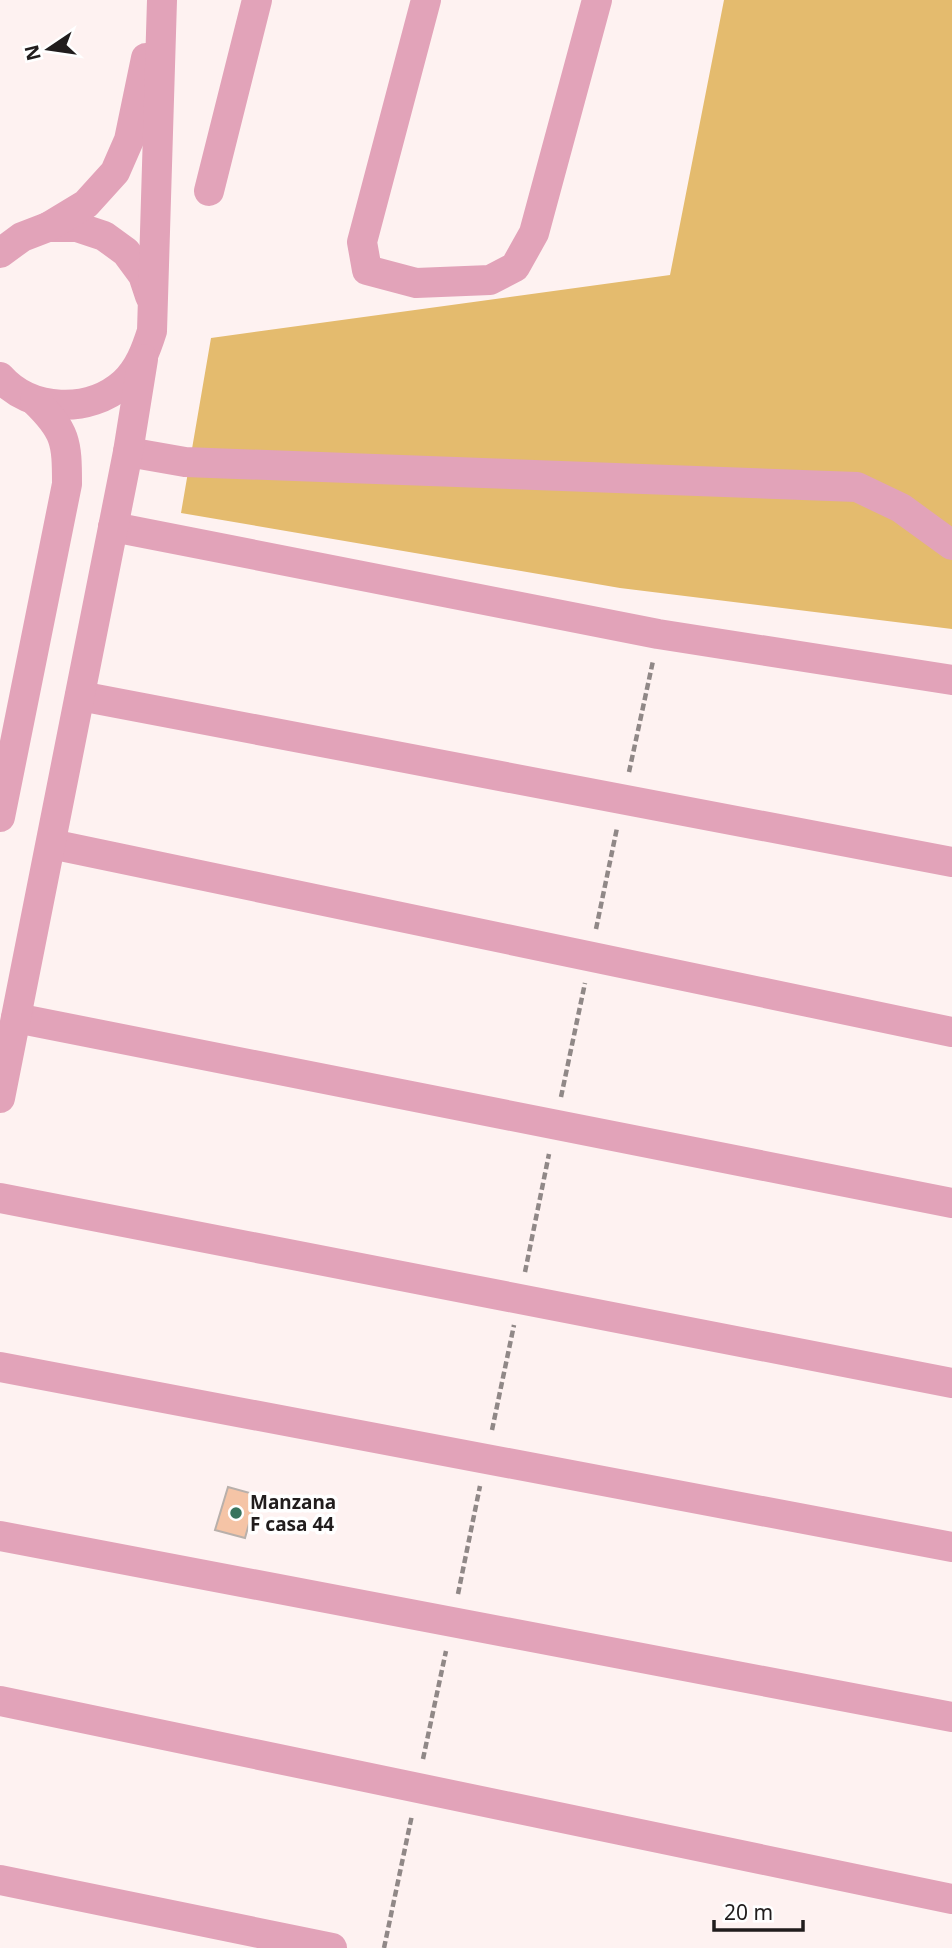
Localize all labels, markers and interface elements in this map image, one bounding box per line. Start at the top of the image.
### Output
north arrow [14,14,84,84]
text: N [18,42,47,63]
place label: Manzana F casa 44 [250,1489,336,1537]
marker: Manzana F casa 44 [228,1505,244,1521]
scale bar [714,1888,803,1932]
text: 20 m [724,1898,773,1926]

